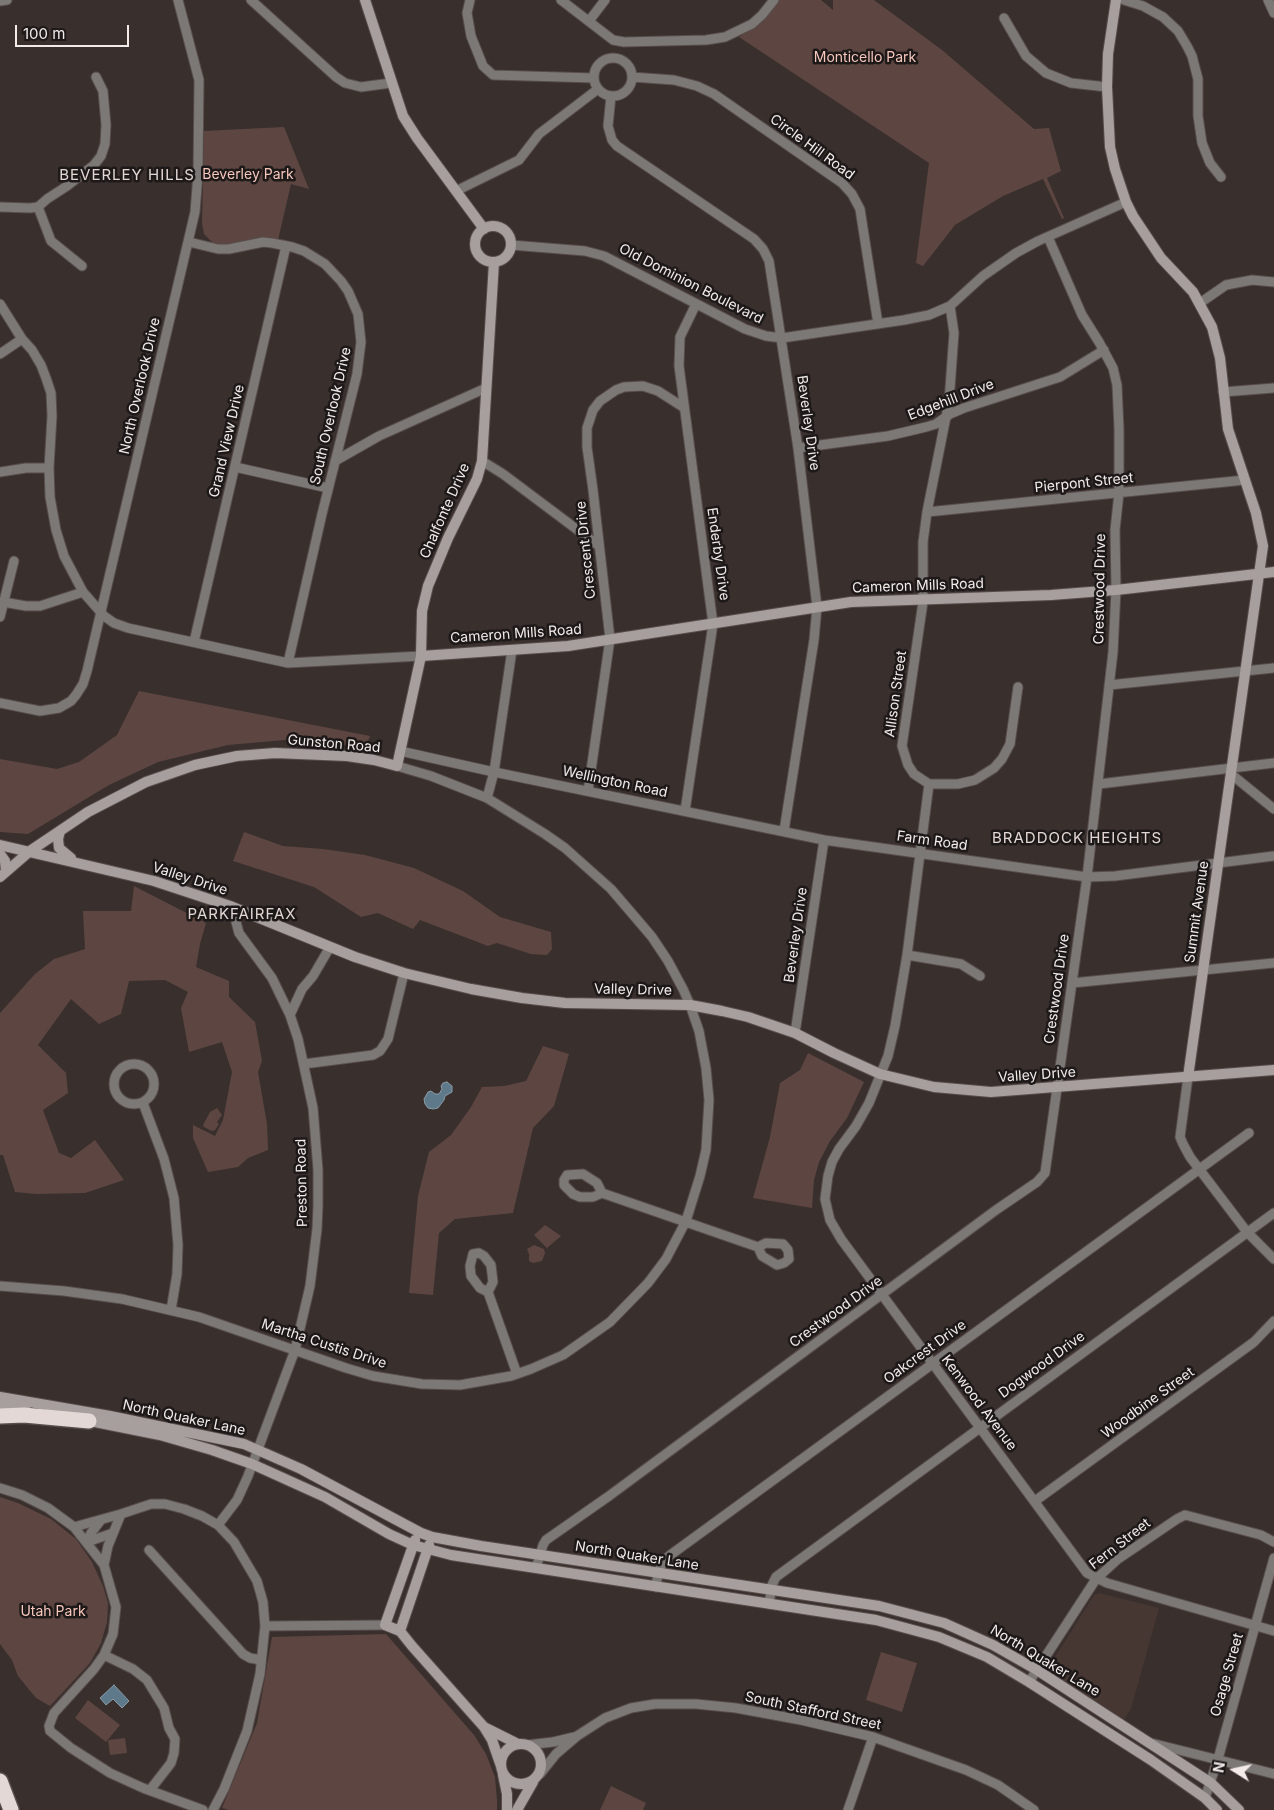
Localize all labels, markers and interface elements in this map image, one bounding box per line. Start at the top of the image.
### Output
scale bar [18,15,131,47]
text: 100 m [23,24,65,43]
park label: Monticello Park [814,50,916,66]
street label: Circle Hill Road [766,111,858,183]
district label: BEVERLEY HILLS [57,166,197,184]
park label: Beverley Park [202,167,294,183]
street label: Old Dominion Boulevard [616,240,766,328]
street label: North Overlook Drive [116,316,164,456]
street label: South Overlook Drive [307,345,355,487]
street label: Beverley Drive [793,374,823,472]
street label: Edgehill Drive [906,376,996,424]
street label: Grand View Drive [206,383,248,499]
street label: Chalfonte Drive [416,461,474,561]
street label: Pierpont Street [1034,469,1134,497]
street label: Crescent Drive [572,500,600,600]
street label: Enderby Drive [703,506,733,602]
street label: Crestwood Drive [1091,533,1109,645]
street label: Cameron Mills Road [852,575,984,597]
street label: Cameron Mills Road [450,621,582,647]
street label: Allison Street [882,650,910,738]
street label: Gunston Road [287,732,381,756]
street label: Wellington Road [561,763,669,801]
street label: Farm Road [896,828,968,854]
district label: BRADDOCK HEIGHTS [990,829,1164,847]
street label: Valley Drive [150,859,230,899]
street label: Summit Avenue [1182,860,1212,964]
street label: Beverley Drive [781,886,811,984]
district label: PARKFAIRFAX [186,905,298,923]
street label: Crestwood Drive [1041,933,1073,1045]
street label: Valley Drive [594,981,672,999]
street label: Valley Drive [997,1064,1077,1086]
street label: Preston Road [293,1139,311,1227]
street label: Crestwood Drive [786,1273,886,1351]
street label: Martha Custis Drive [259,1316,389,1372]
street label: Oakcrest Drive [881,1316,969,1388]
street label: Dogwood Drive [996,1328,1088,1402]
street label: Kenwood Avenue [938,1352,1020,1454]
street label: Woodbine Street [1098,1364,1198,1442]
street label: North Quaker Lane [121,1397,247,1439]
street label: Fern Street [1086,1515,1154,1573]
street label: North Quaker Lane [574,1538,700,1574]
park label: Utah Park [20,1604,86,1620]
street label: North Quaker Lane [987,1622,1103,1700]
street label: Osage Street [1207,1631,1247,1719]
street label: South Stafford Street [743,1688,883,1734]
north arrow [1209,1745,1259,1795]
text: N [1209,1761,1228,1774]

